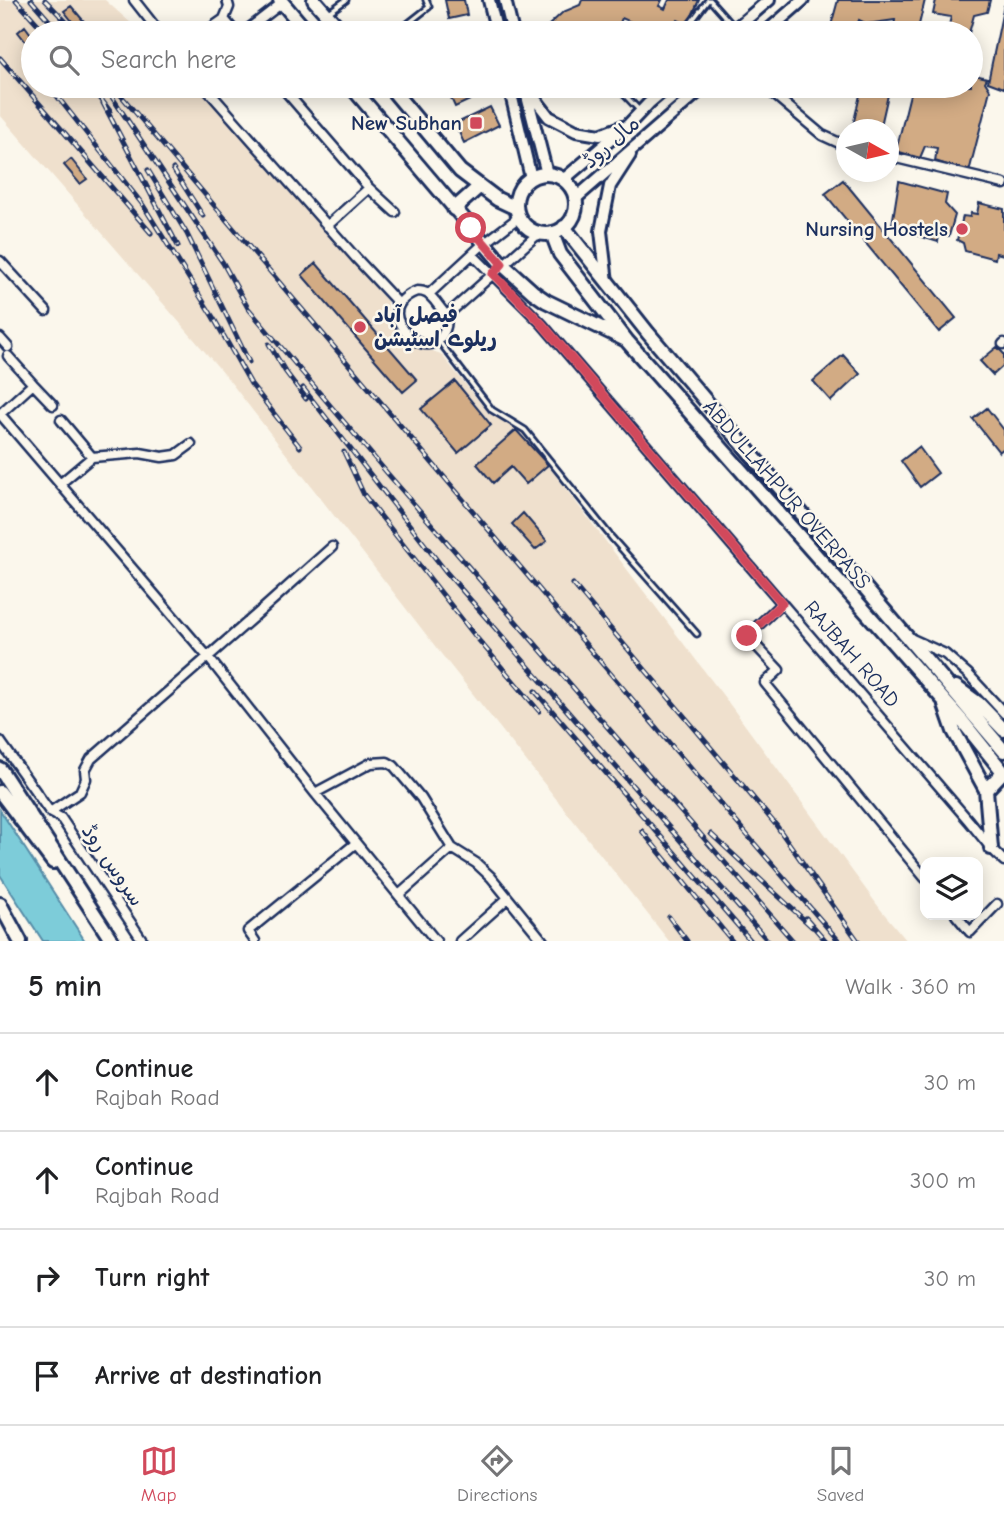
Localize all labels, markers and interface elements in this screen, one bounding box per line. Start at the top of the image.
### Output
search box [21,21,983,98]
icon: search [45,41,83,79]
text: Search here [101,45,236,75]
place label: New Subhan [351,111,462,135]
street label: مال روڈ [578,111,644,173]
marker: New Subhan [468,115,484,131]
north arrow [836,119,899,182]
route start [455,212,486,243]
place label: Nursing Hostels [805,217,948,241]
marker: Nursing Hostels [954,221,970,237]
place label: فیصل آباد ریلوے اسٹیشن [374,303,497,353]
marker: فیصل آباد ریلوے اسٹیشن [352,319,368,335]
street label: ABDULLAHPUR OVERPASS [698,394,876,594]
street label: RAJBAH ROAD [799,596,905,712]
route end [731,620,762,651]
street label: سروس روڈ [77,820,149,910]
map controls [920,857,983,920]
button: layers [920,857,983,920]
text: 5 min [28,969,102,1004]
text: Walk · 360 m [845,973,976,1000]
text: Continue [95,1054,193,1084]
icon: ahead [28,1063,66,1101]
text: 30 m [924,1069,976,1096]
text: Rajbah Road [95,1084,220,1111]
text: Continue [95,1152,193,1182]
icon: ahead [28,1161,66,1199]
text: 300 m [910,1167,976,1194]
text: Rajbah Road [95,1182,220,1209]
icon: right [28,1259,66,1297]
text: Turn right [95,1263,209,1293]
text: 30 m [924,1265,976,1292]
icon: arrive [28,1357,66,1395]
text: Arrive at destination [95,1361,322,1391]
tab: Map [140,1442,178,1506]
tab: Directions [457,1442,537,1506]
tab: Saved [817,1442,864,1506]

